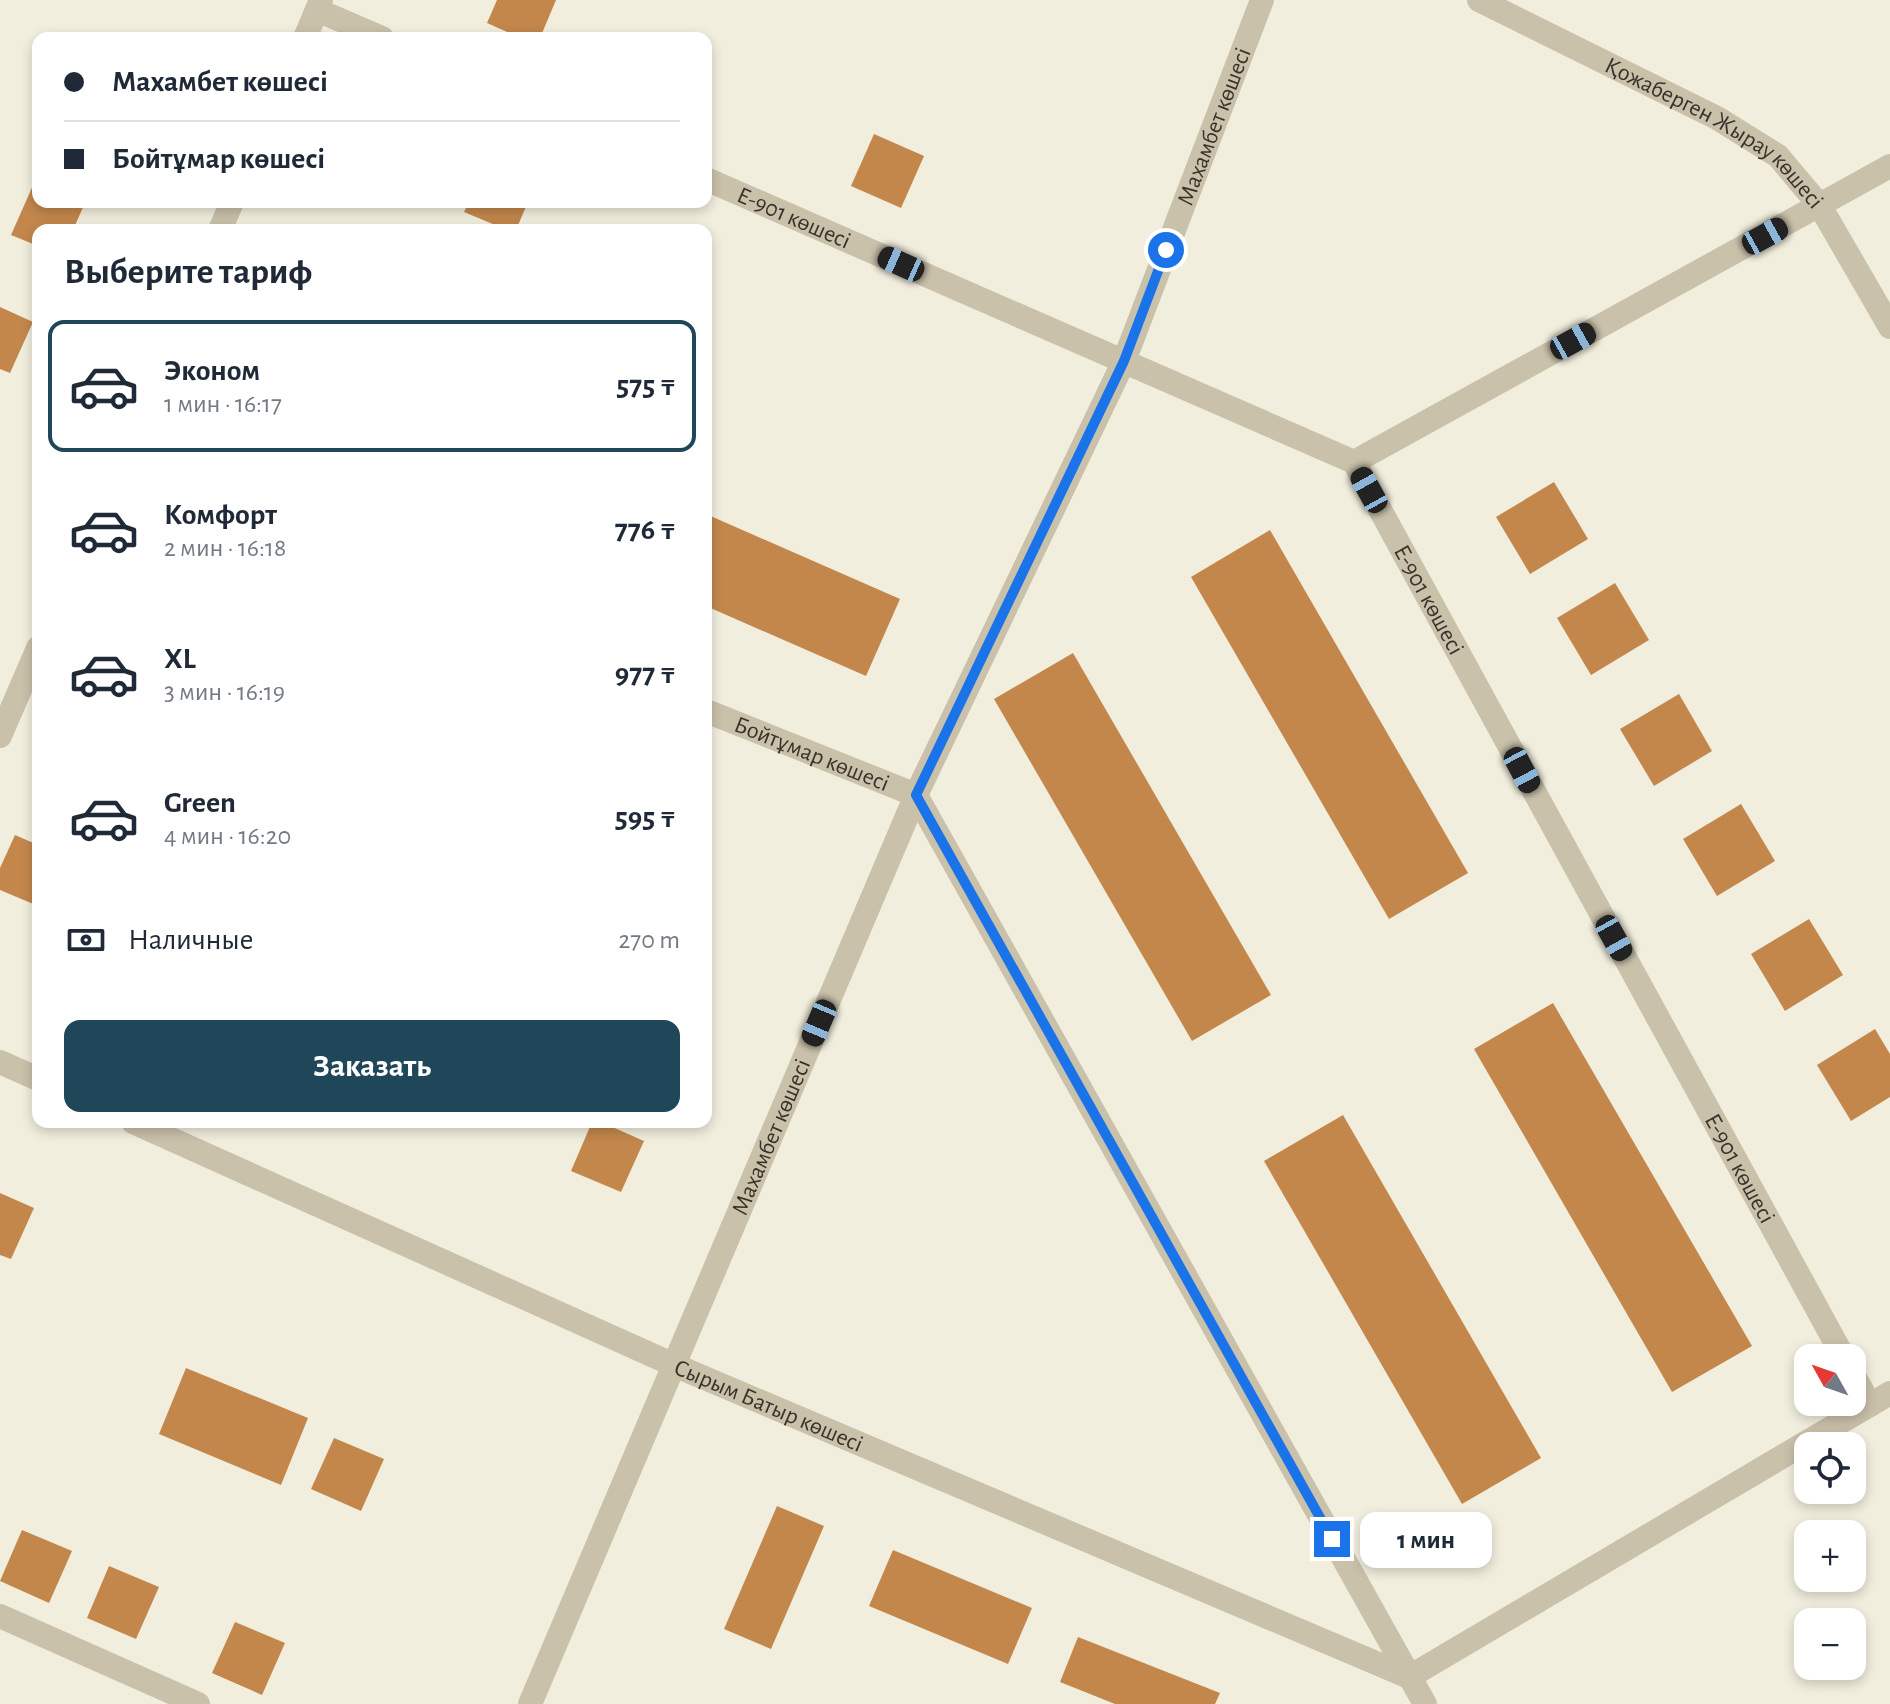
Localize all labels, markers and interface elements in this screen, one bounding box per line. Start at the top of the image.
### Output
street label: Махамбет көшесі [1174,44,1256,209]
street label: Қожаберген Жырау көшесі [1601,53,1828,213]
text: Махамбет көшесі [112,67,328,97]
text: Бойтұмар көшесі [112,144,325,174]
street label: Е-901 көшесі [733,183,854,254]
car [1738,214,1792,258]
route start [1148,232,1184,268]
car [874,243,928,285]
text: Выберите тариф [64,254,312,290]
car [1546,319,1600,363]
icon: car [68,350,140,422]
text: Эконом [164,356,260,386]
text: 575 ₸ [616,371,676,401]
text: 1 мин · 16:17 [164,391,282,417]
car [1347,463,1391,517]
icon: car [68,494,140,566]
text: Комфорт [164,500,277,530]
text: 776 ₸ [615,515,676,545]
text: 2 мин · 16:18 [164,535,286,561]
street label: Е-901 көшесі [1389,541,1468,659]
icon: car [68,638,140,710]
text: XL [164,644,196,674]
text: 977 ₸ [615,659,676,689]
text: 3 мин · 16:19 [164,679,285,705]
street label: Бойтұмар көшесі [731,713,892,796]
car [1500,743,1544,797]
icon: car [68,782,140,854]
text: Green [164,788,236,818]
text: 595 ₸ [615,803,676,833]
text: 4 мин · 16:20 [164,823,291,849]
car [1592,911,1636,965]
icon: cash [64,918,108,962]
text: Наличные [128,925,254,955]
text: 270 m [619,927,680,953]
car [799,996,839,1050]
button: Заказать [64,1020,680,1112]
street label: Махамбет көшесі [728,1056,815,1219]
street label: Е-901 көшесі [1700,1110,1779,1228]
north arrow [1794,1344,1866,1416]
map controls [1794,1344,1866,1680]
street label: Сырым Батыр көшесі [670,1355,866,1457]
button: locate [1794,1432,1866,1504]
callout: 1 мин [1360,1511,1492,1567]
button: + [1794,1520,1866,1592]
route end [1314,1521,1350,1557]
text: 1 мин [1397,1527,1455,1553]
button: − [1794,1608,1866,1680]

